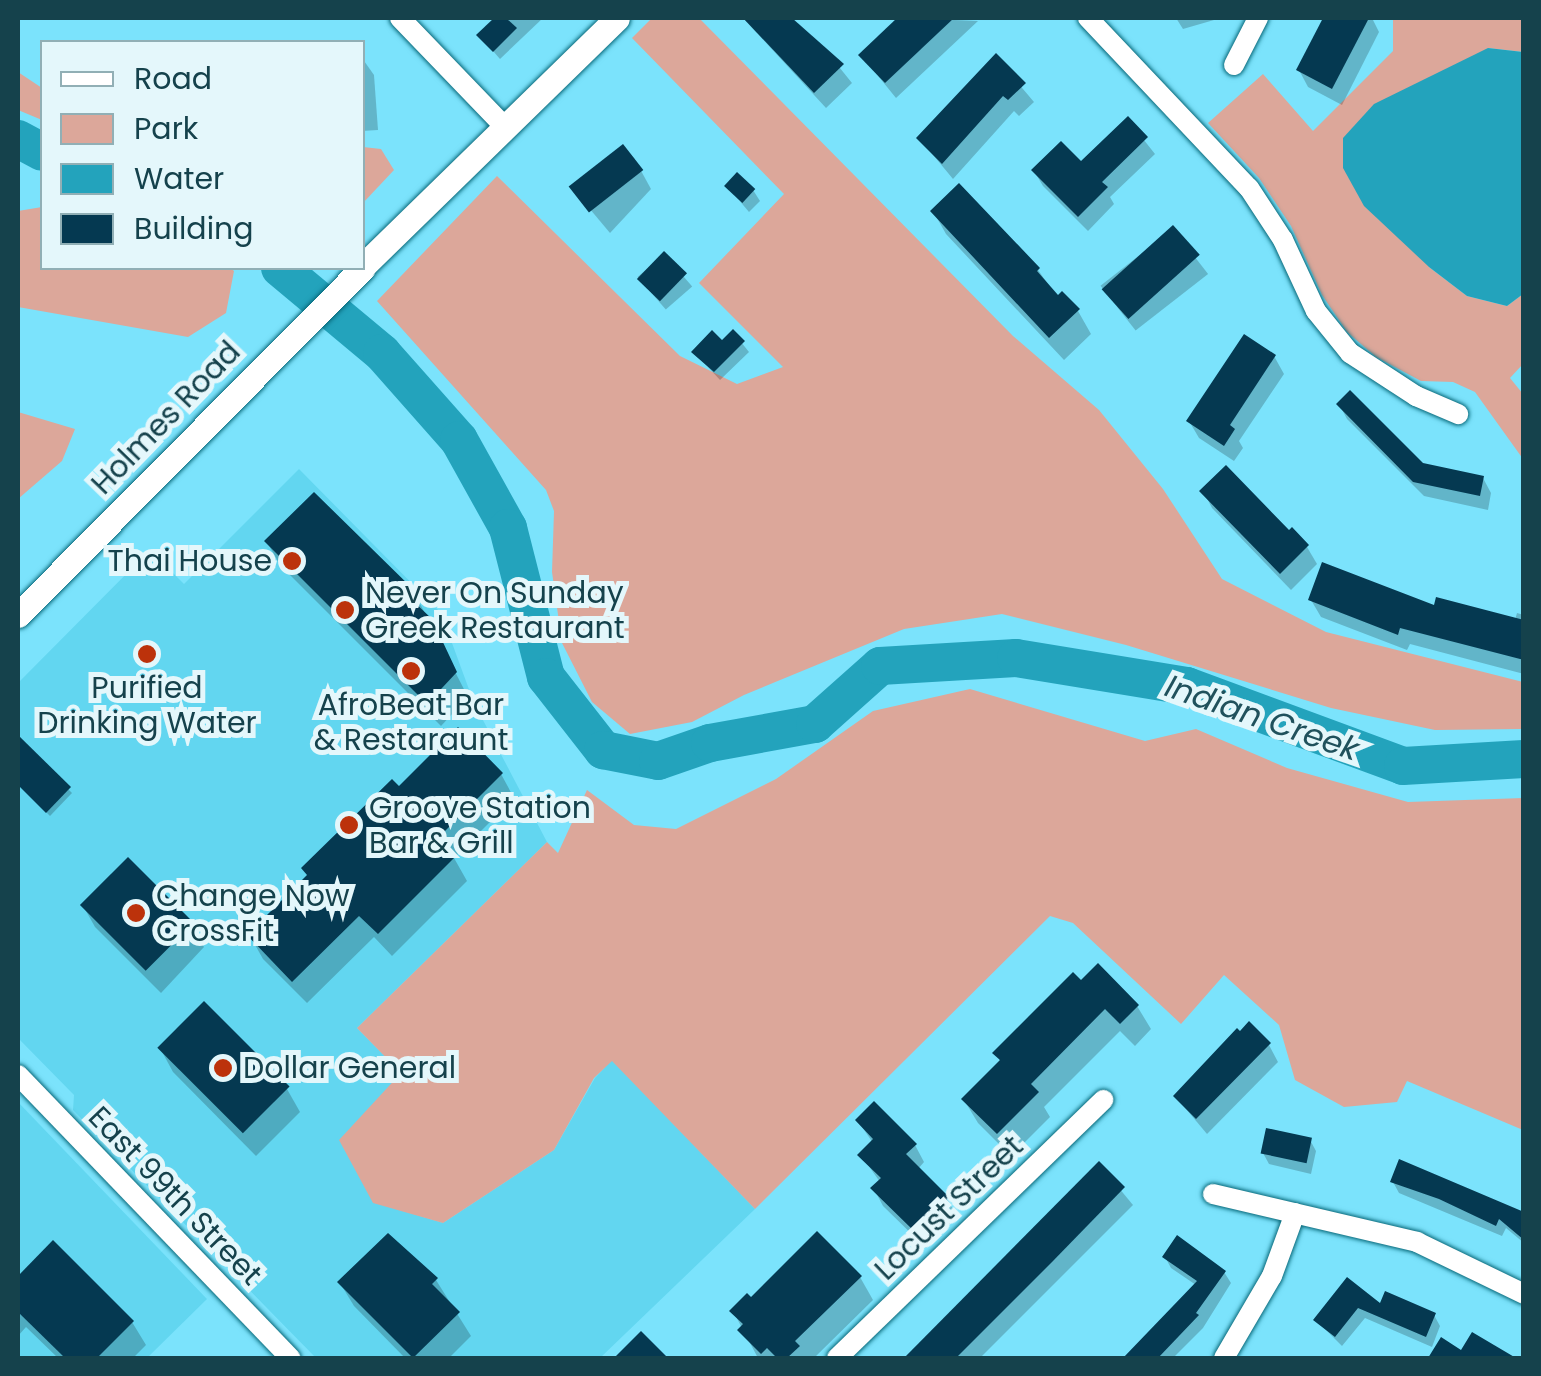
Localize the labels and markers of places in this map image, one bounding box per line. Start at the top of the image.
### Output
place label: Thai House [107,543,272,579]
marker: Thai House [281,550,303,572]
place label: Never On Sunday Greek Restaurant [365,575,625,646]
marker: Never On Sunday Greek Restaurant [334,599,356,621]
marker: Purified Drinking Water [136,643,158,665]
marker: AfroBeat Bar & Restaraunt [400,660,422,682]
place label: Purified Drinking Water [37,670,257,740]
place label: AfroBeat Bar & Restaraunt [314,687,508,758]
place label: Groove Station Bar & Grill [369,790,591,860]
marker: Groove Station Bar & Grill [338,814,360,836]
place label: Change Now CrossFit [156,878,350,948]
marker: Change Now CrossFit [125,902,147,924]
place label: Dollar General [243,1050,456,1086]
marker: Dollar General [212,1057,234,1079]

